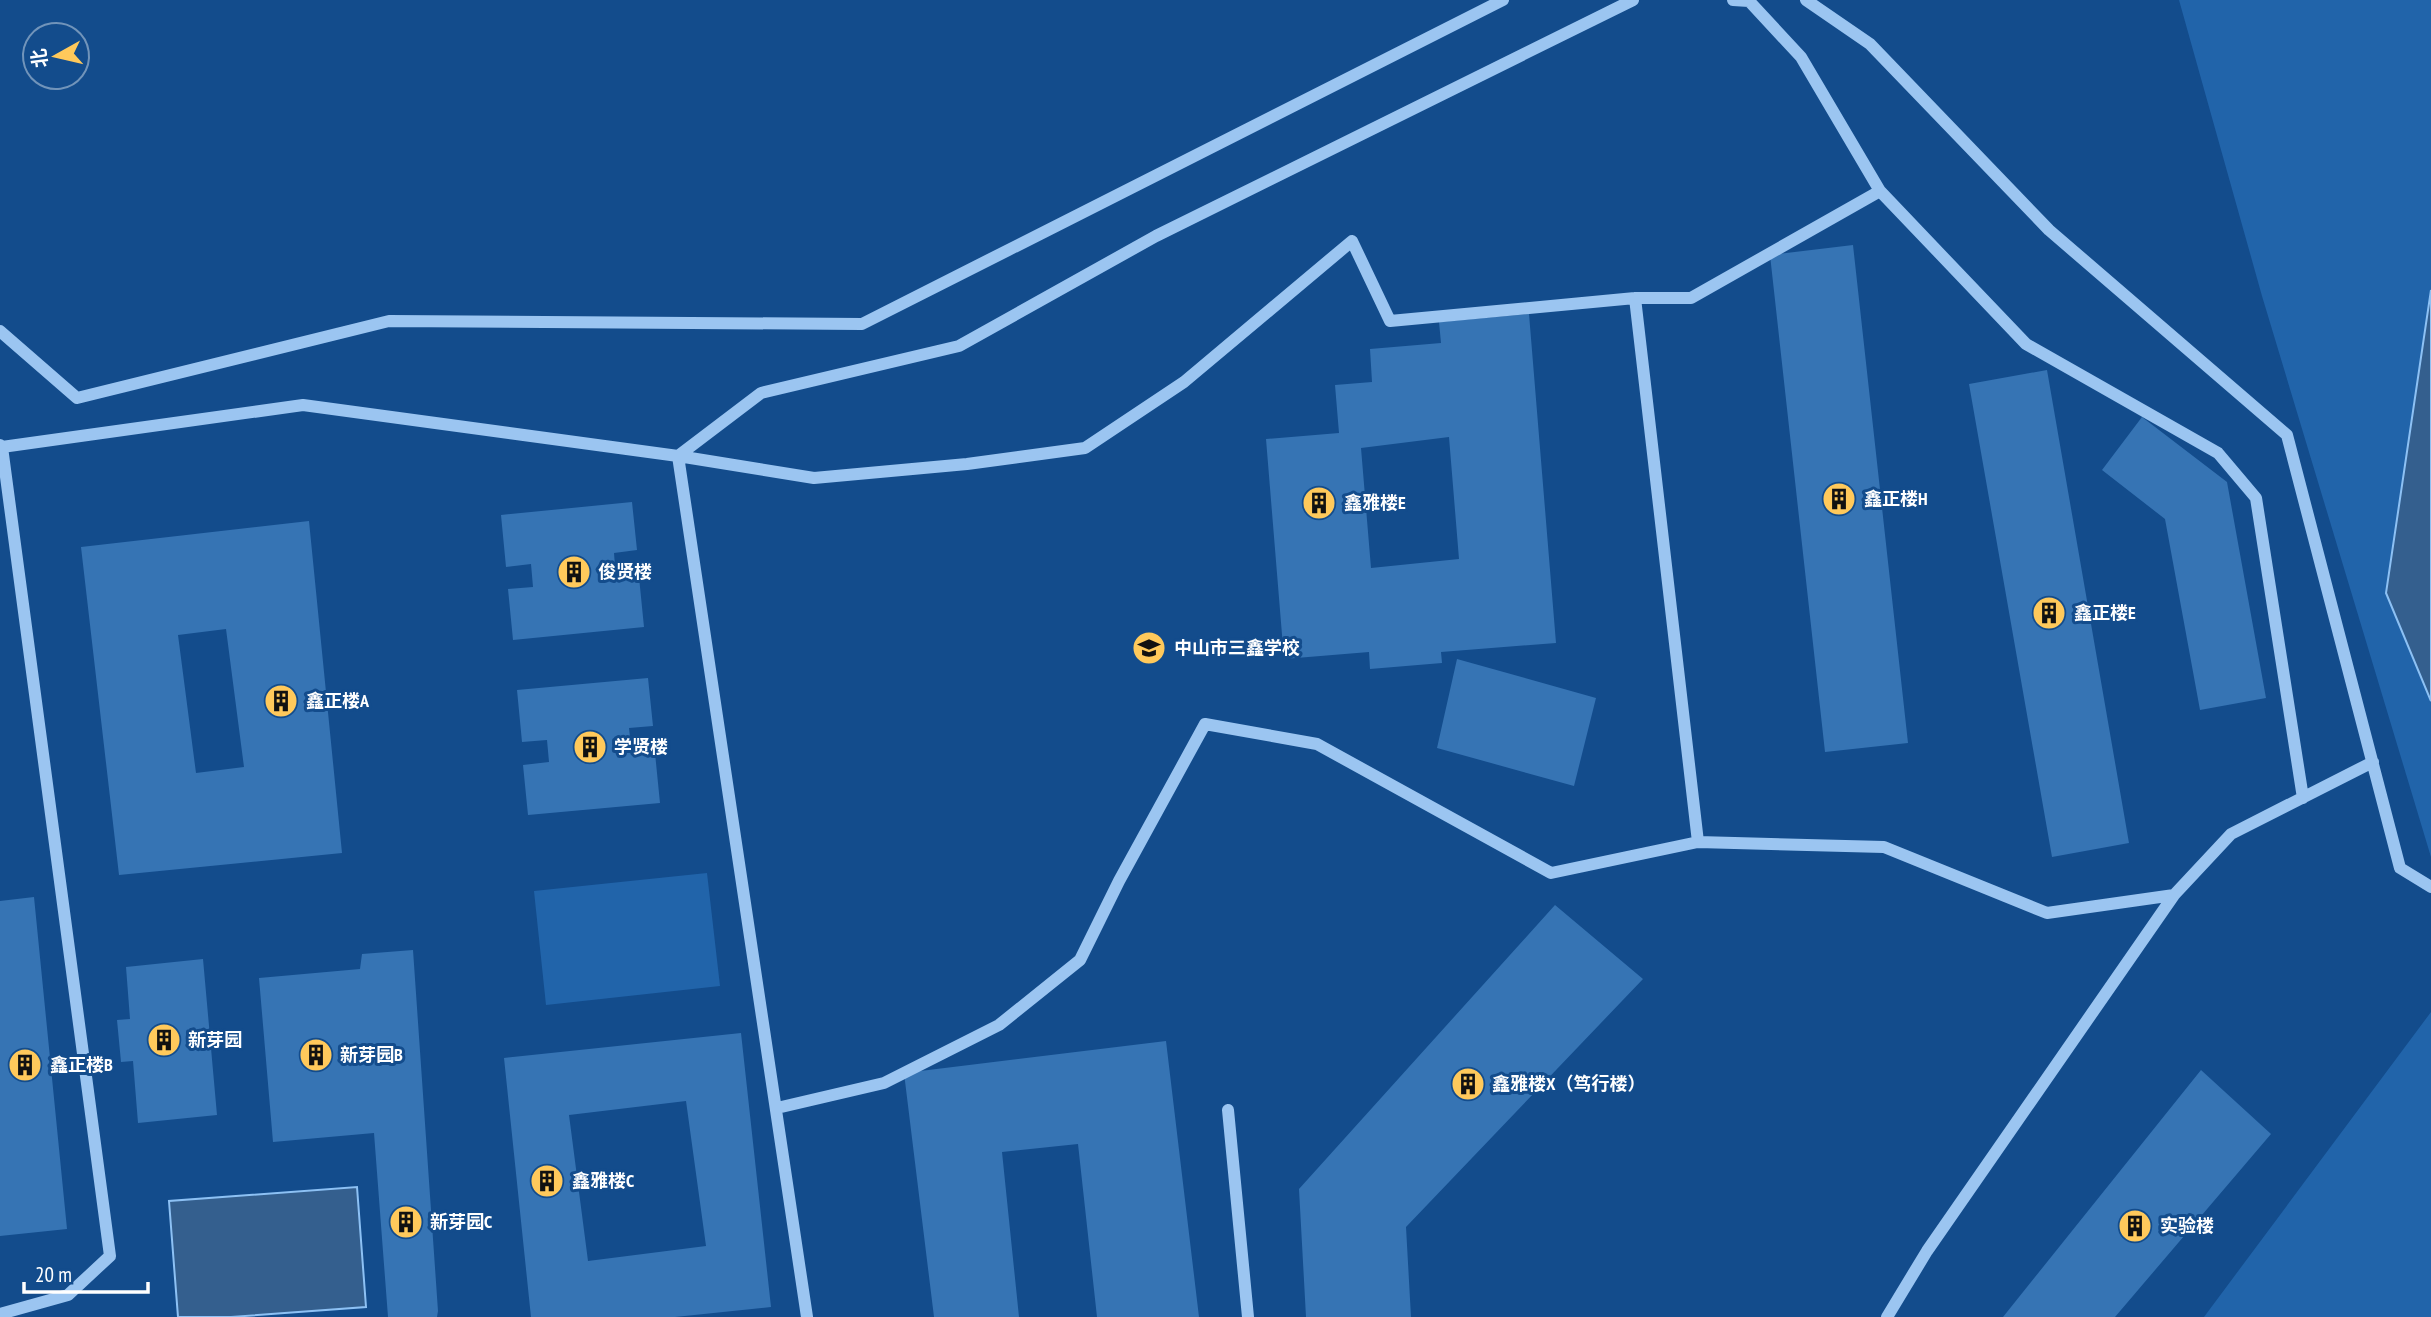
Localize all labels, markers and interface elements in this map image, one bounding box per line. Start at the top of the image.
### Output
north arrow [21,21,91,91]
text: 北 [26,47,52,69]
building icon: 鑫正楼H [1820,480,1858,518]
building icon: 鑫雅楼E [1300,484,1338,522]
place label: 鑫正楼H [1864,487,1928,510]
place label: 鑫雅楼E [1344,491,1406,514]
building icon: 俊贤楼 [555,553,593,591]
place label: 俊贤楼 [598,560,652,583]
building icon: 鑫正楼E [2030,594,2068,632]
place label: 鑫正楼E [2074,601,2136,624]
school or university icon: 中山市三鑫学校 [1130,629,1168,667]
place label: 中山市三鑫学校 [1174,636,1300,659]
building icon: 鑫正楼A [262,682,300,720]
place label: 鑫正楼A [306,689,370,712]
building icon: 学贤楼 [571,728,609,766]
place label: 学贤楼 [614,735,668,758]
building icon: 新芽园 [145,1021,183,1059]
place label: 新芽园 [188,1028,242,1051]
building icon: 新芽园B [297,1036,335,1074]
place label: 新芽园B [340,1043,403,1066]
building icon: 鑫正楼B [6,1046,44,1084]
place label: 鑫正楼B [50,1053,113,1076]
building icon: 鑫雅楼X（笃行楼） [1449,1065,1487,1103]
place label: 鑫雅楼X（笃行楼） [1492,1072,1646,1095]
building icon: 鑫雅楼C [528,1162,566,1200]
place label: 鑫雅楼C [572,1169,634,1192]
building icon: 新芽园C [387,1203,425,1241]
building icon: 实验楼 [2116,1207,2154,1245]
place label: 新芽园C [430,1210,492,1233]
place label: 实验楼 [2160,1214,2214,1237]
scale bar [24,1250,149,1294]
text: 20 m [35,1261,72,1288]

